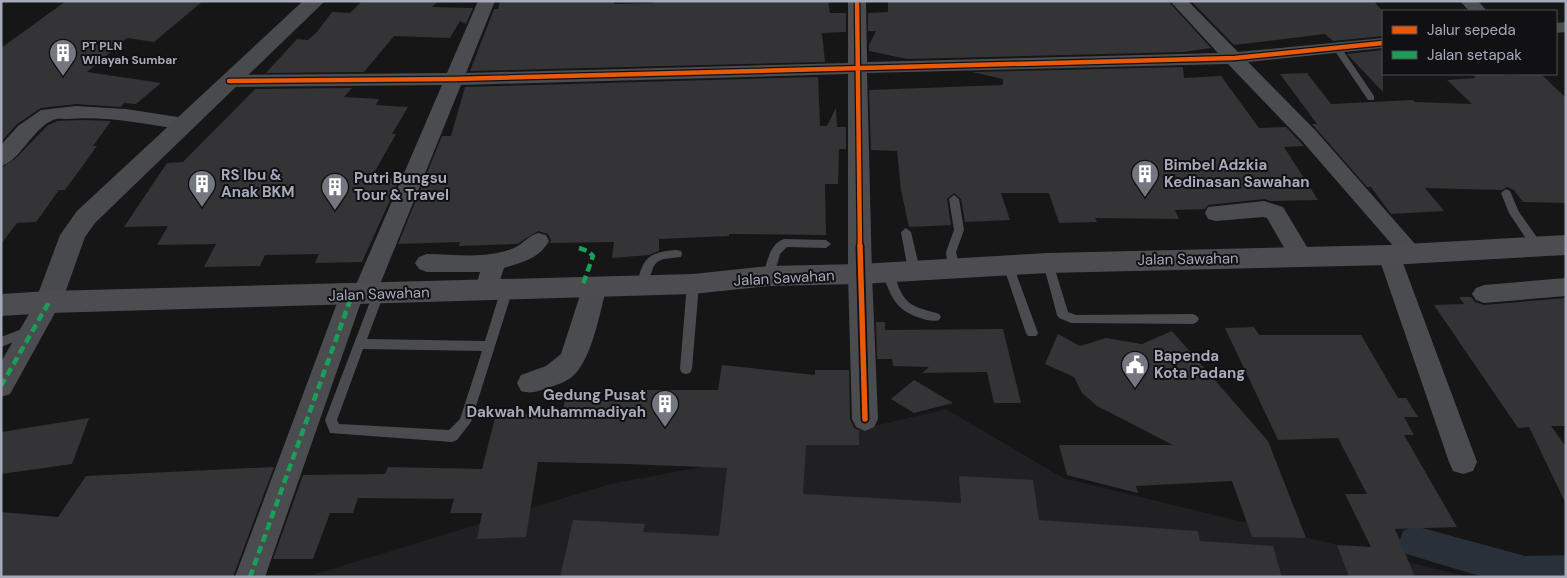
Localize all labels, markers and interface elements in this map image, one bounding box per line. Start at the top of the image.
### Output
legend [1382,10,1557,75]
text: Jalur sepeda [1427,20,1516,40]
building icon: PT PLN Wilayah Sumbar [48,38,78,77]
place label: PT PLN Wilayah Sumbar [82,38,177,68]
text: Jalan setapak [1427,45,1522,65]
place label: Bimbel Adzkia Kedinasan Sawahan [1164,155,1310,192]
building icon: Bimbel Adzkia Kedinasan Sawahan [1130,159,1160,198]
place label: RS Ibu & Anak BKM [221,165,295,202]
place label: Putri Bungsu Tour & Travel [354,168,449,205]
building icon: RS Ibu & Anak BKM [187,169,217,208]
building icon: Putri Bungsu Tour & Travel [320,172,350,211]
street label: Jalan Sawahan [1137,248,1239,270]
street label: Jalan Sawahan [733,265,835,291]
street label: Jalan Sawahan [328,282,430,306]
place label: Bapenda Kota Padang [1154,346,1245,383]
public building icon: Bapenda Kota Padang [1120,350,1150,389]
place label: Gedung Pusat Dakwah Muhammadiyah [466,385,646,422]
building icon: Gedung Pusat Dakwah Muhammadiyah [650,389,680,428]

